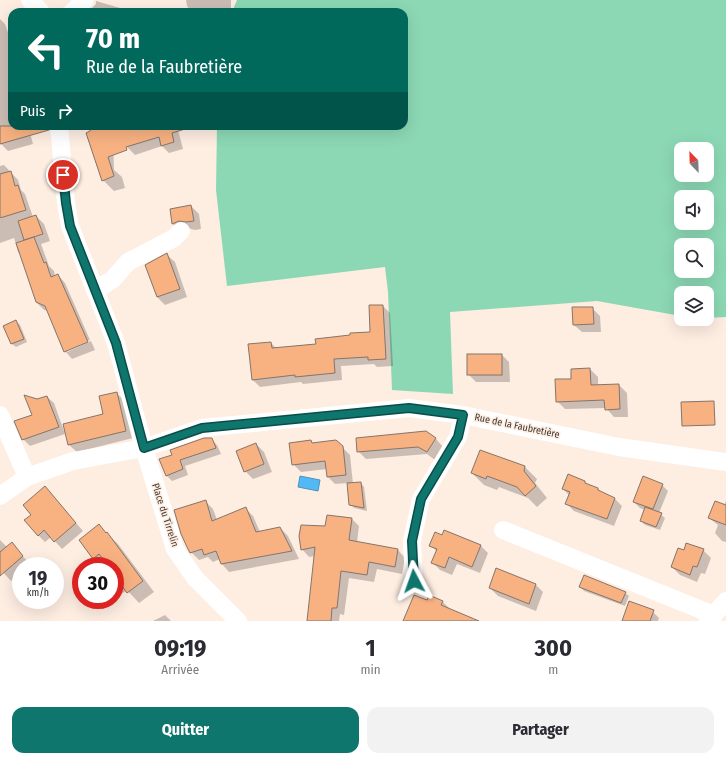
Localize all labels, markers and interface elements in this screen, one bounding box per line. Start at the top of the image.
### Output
text: 70 m [86,22,140,55]
icon: left [20,24,72,76]
text: Rue de la Faubretière [86,56,242,78]
icon: right [54,100,76,122]
text: Puis [20,102,46,120]
north arrow [674,142,714,182]
map controls [674,142,714,326]
pin [46,158,80,192]
icon: arrive [52,164,74,186]
button: sound [674,190,714,230]
button: search [674,238,714,278]
button: layers [674,286,714,326]
street label: Rue de la Faubretière [473,411,561,441]
street label: Place du Tirrelin [149,482,181,548]
speed limit sign: 30 [72,557,124,609]
position arrow [393,560,435,602]
text: 19 [29,566,47,590]
text: km/h [27,587,49,599]
text: 09:19 [154,634,207,662]
text: 1 [365,634,376,662]
text: 300 [535,634,572,662]
text: Arrivée [161,662,199,677]
text: min [360,662,381,677]
text: m [548,662,558,677]
button: Quitter [12,707,359,753]
button: Partager [367,707,714,753]

